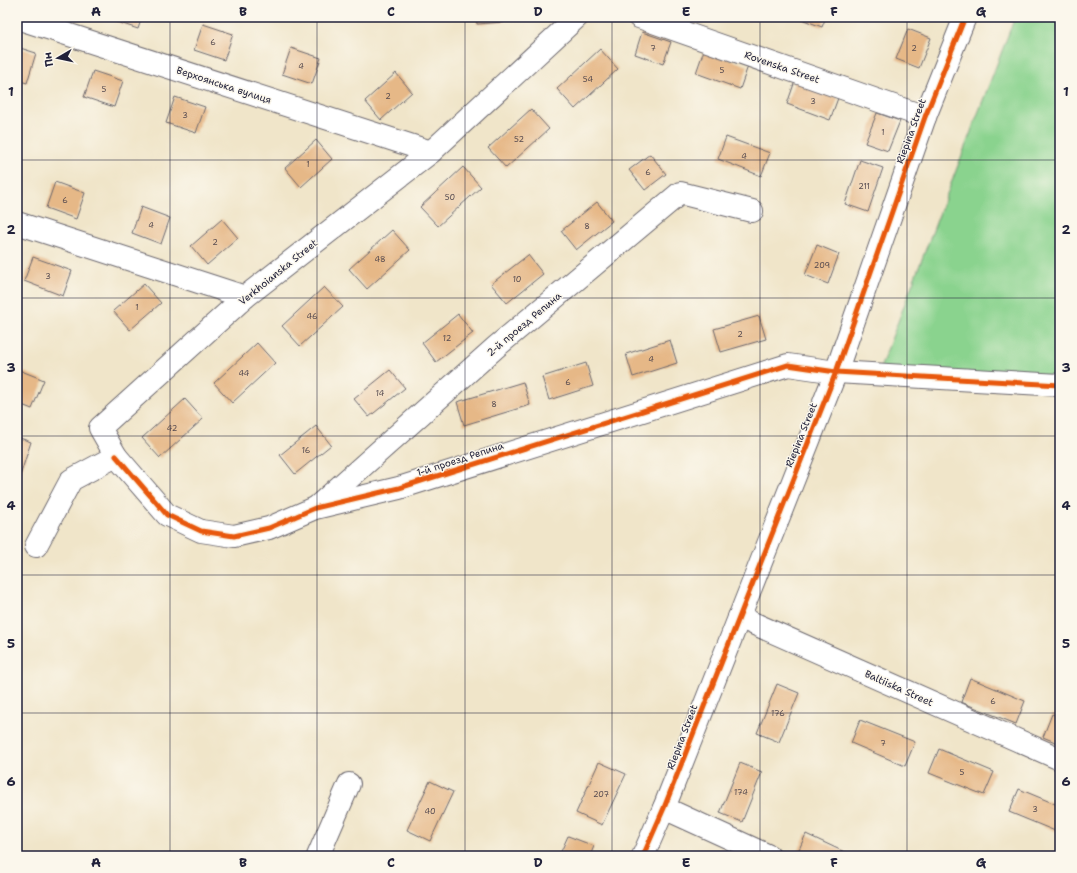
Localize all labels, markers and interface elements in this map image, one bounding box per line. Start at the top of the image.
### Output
text: A [91,3,101,20]
text: B [239,3,247,20]
text: C [387,3,395,20]
text: D [533,3,543,20]
text: E [682,3,691,20]
text: F [830,3,838,20]
text: G [976,3,987,20]
house number: 6 [210,37,216,48]
north arrow [38,38,78,78]
house number: 7 [650,43,656,54]
house number: 2 [911,43,917,54]
street label: Rovenska Street [743,48,821,86]
text: Пн [40,51,57,68]
house number: 4 [298,61,304,72]
street label: Верхоянська вулиця [175,64,273,106]
house number: 5 [720,65,725,76]
house number: 54 [583,74,594,85]
text: 1 [8,83,14,100]
text: 1 [1063,83,1069,100]
house number: 5 [102,84,107,95]
house number: 2 [385,91,391,102]
house number: 3 [810,96,816,107]
street label: Riepina Street [893,97,929,165]
house number: 3 [182,110,188,121]
house number: 1 [881,127,885,138]
house number: 52 [514,134,524,145]
house number: 4 [741,151,747,162]
house number: 1 [306,159,310,170]
house number: 6 [645,167,651,178]
house number: 211 [858,181,870,192]
house number: 50 [445,192,455,203]
house number: 6 [62,195,68,206]
house number: 4 [148,220,154,231]
text: 2 [6,221,16,238]
house number: 8 [584,221,590,232]
text: 2 [1061,221,1071,238]
street label: Verkhoianska Street [236,236,320,308]
house number: 2 [212,237,218,248]
house number: 48 [374,254,386,265]
house number: 209 [814,260,830,271]
house number: 3 [45,271,51,282]
house number: 10 [513,274,521,285]
street label: 2-й проезд Репина [484,289,565,359]
house number: 1 [135,302,139,313]
house number: 46 [306,311,318,322]
house number: 2 [737,329,743,340]
house number: 12 [443,333,452,344]
house number: 4 [648,354,654,365]
text: 3 [6,359,16,376]
text: 3 [1061,359,1071,376]
house number: 44 [239,368,250,379]
house number: 6 [565,377,571,388]
house number: 14 [376,388,385,399]
house number: 8 [491,399,497,410]
street label: Riepina Street [782,401,820,469]
house number: 42 [167,423,178,434]
street label: 1-й проезд Репина [415,439,506,479]
house number: 16 [302,445,311,456]
text: 4 [6,497,16,514]
text: 4 [1061,497,1071,514]
text: 5 [7,635,15,652]
text: 5 [1062,635,1070,652]
street label: Baltiiska Street [863,667,935,709]
house number: 6 [990,696,996,707]
street label: Riepina Street [664,703,700,771]
house number: 176 [771,708,785,719]
house number: 7 [880,738,886,749]
house number: 5 [960,767,965,778]
text: 6 [6,773,16,790]
text: 6 [1061,773,1071,790]
house number: 174 [734,787,748,798]
house number: 207 [593,789,609,800]
house number: 3 [1032,804,1038,815]
house number: 40 [424,806,436,817]
text: A [91,854,101,871]
text: B [239,854,247,871]
text: C [387,854,395,871]
text: D [533,854,543,871]
text: E [682,854,691,871]
text: F [830,854,838,871]
text: G [976,854,987,871]

